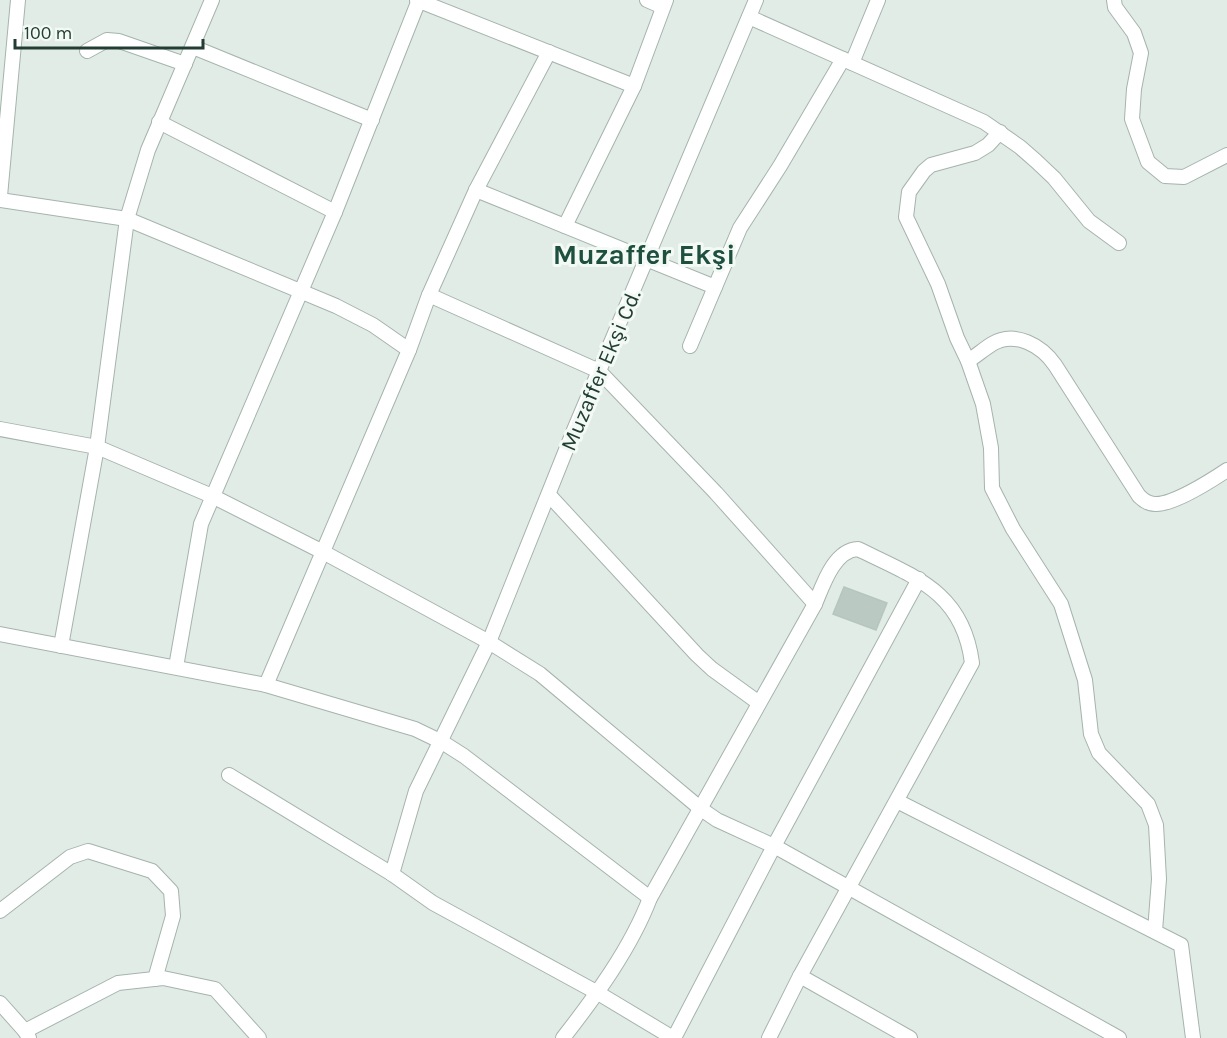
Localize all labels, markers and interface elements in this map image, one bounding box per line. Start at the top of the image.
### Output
scale bar [15,12,202,50]
text: 100 m [24,22,72,44]
district label: Muzaffer Ekşi [553,238,735,271]
street label: Muzaffer Ekşi Cd. [555,286,647,455]

